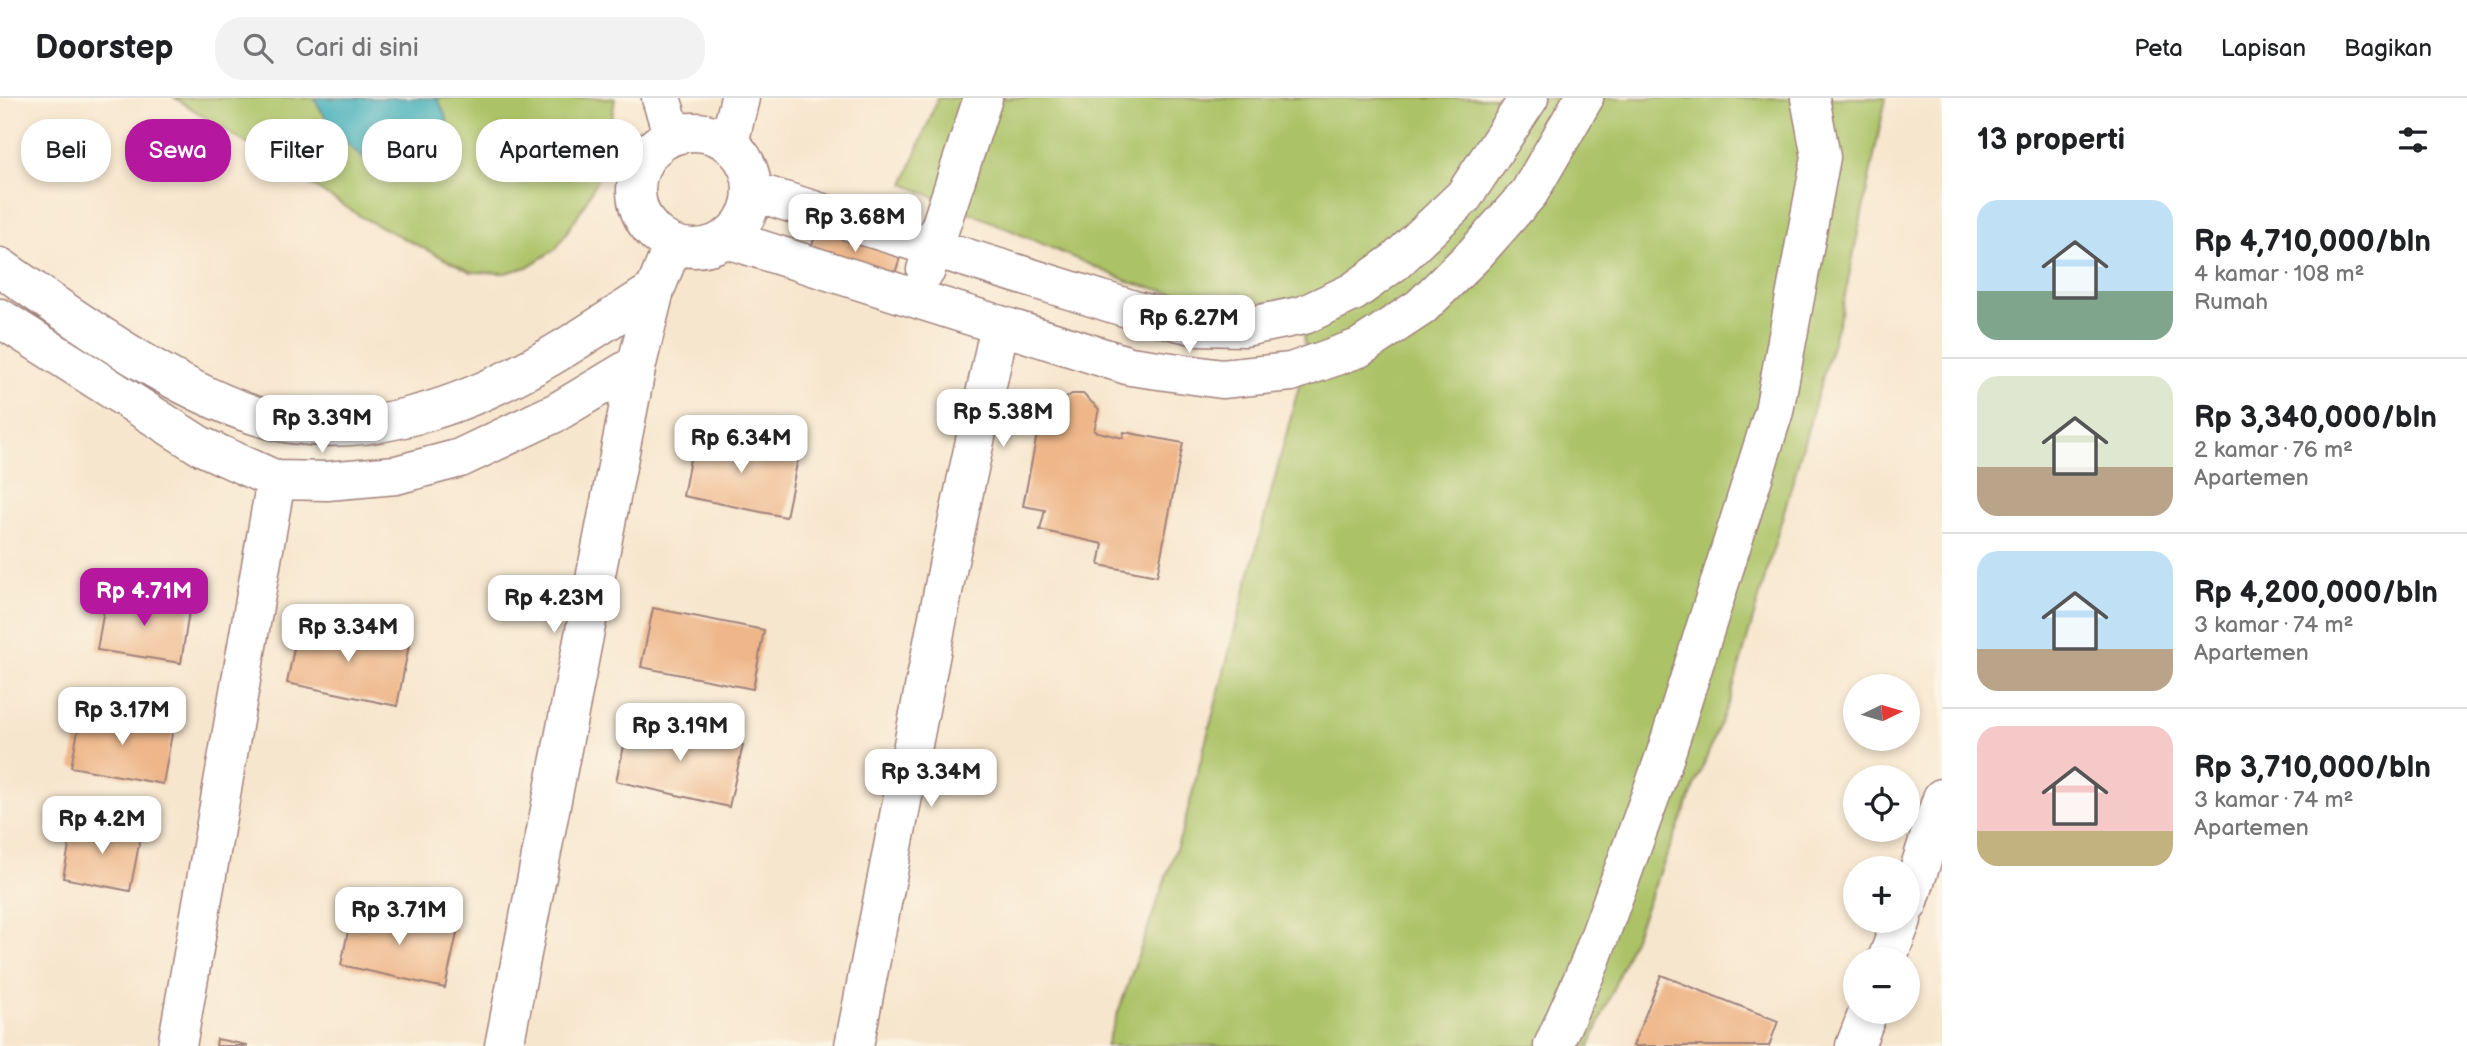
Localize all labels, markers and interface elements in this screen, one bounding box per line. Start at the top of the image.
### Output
search box [215,17,705,80]
text: Doorstep [35,28,173,68]
icon: search [239,29,277,67]
text: Cari di sini [295,33,419,64]
text: Peta [2134,34,2183,63]
text: Lapisan [2221,34,2306,63]
text: Bagikan [2344,34,2432,63]
chip: Beli [21,119,111,182]
chip: Sewa [125,119,231,182]
chip: Filter [245,119,348,182]
chip: Baru [362,119,462,182]
chip: Apartemen [476,119,643,182]
icon: filters [2394,121,2432,159]
text: 13 properti [1977,122,2125,158]
pin: Rp 3.68M [783,194,927,254]
text: Rp 3.68M [804,203,906,231]
text: Rp 4,710,000/bln [2194,224,2431,260]
icon: home [2033,228,2117,312]
text: 4 kamar · 108 m² [2194,260,2364,288]
text: Rumah [2194,288,2268,316]
pin: Rp 6.27M [1117,296,1261,355]
text: Rp 6.27M [1139,304,1239,332]
pin: Rp 5.38M [931,390,1075,449]
pin: Rp 3.39M [250,396,394,455]
text: Rp 5.38M [953,398,1053,426]
text: Rp 3,340,000/bln [2194,400,2437,436]
text: Rp 3.39M [272,404,372,432]
icon: home [2033,404,2117,488]
pin: Rp 6.34M [669,416,813,475]
text: Rp 6.34M [691,424,791,452]
text: 2 kamar · 76 m² [2194,436,2353,464]
text: Apartemen [2194,464,2309,492]
pin: Rp 4.71M [72,568,216,628]
pin: Rp 4.23M [482,575,626,635]
text: Rp 4,200,000/bln [2194,575,2438,611]
text: Rp 4.71M [96,577,192,605]
icon: home [2033,579,2117,663]
text: Rp 4.23M [504,584,604,612]
pin: Rp 3.34M [276,604,420,664]
text: 3 kamar · 74 m² [2194,611,2353,639]
text: Rp 3.34M [298,613,398,641]
text: Apartemen [2194,639,2309,667]
north arrow [1843,674,1920,751]
map controls [1843,674,1920,1024]
pin: Rp 3.17M [50,688,194,747]
text: Rp 3.17M [74,696,170,724]
pin: Rp 3.19M [608,704,752,763]
text: Rp 3.19M [632,712,728,740]
pin: Rp 3.34M [859,750,1003,809]
text: Rp 3,710,000/bln [2194,750,2431,786]
icon: home [2033,754,2117,838]
text: Rp 3.34M [881,758,981,786]
button: locate [1843,765,1920,842]
text: 3 kamar · 74 m² [2194,786,2353,814]
pin: Rp 4.2M [37,796,167,856]
text: Rp 4.2M [58,805,146,833]
text: Apartemen [2194,814,2309,842]
button: + [1843,856,1920,933]
pin: Rp 3.71M [327,888,471,947]
text: Rp 3.71M [351,896,447,924]
button: − [1843,947,1920,1024]

